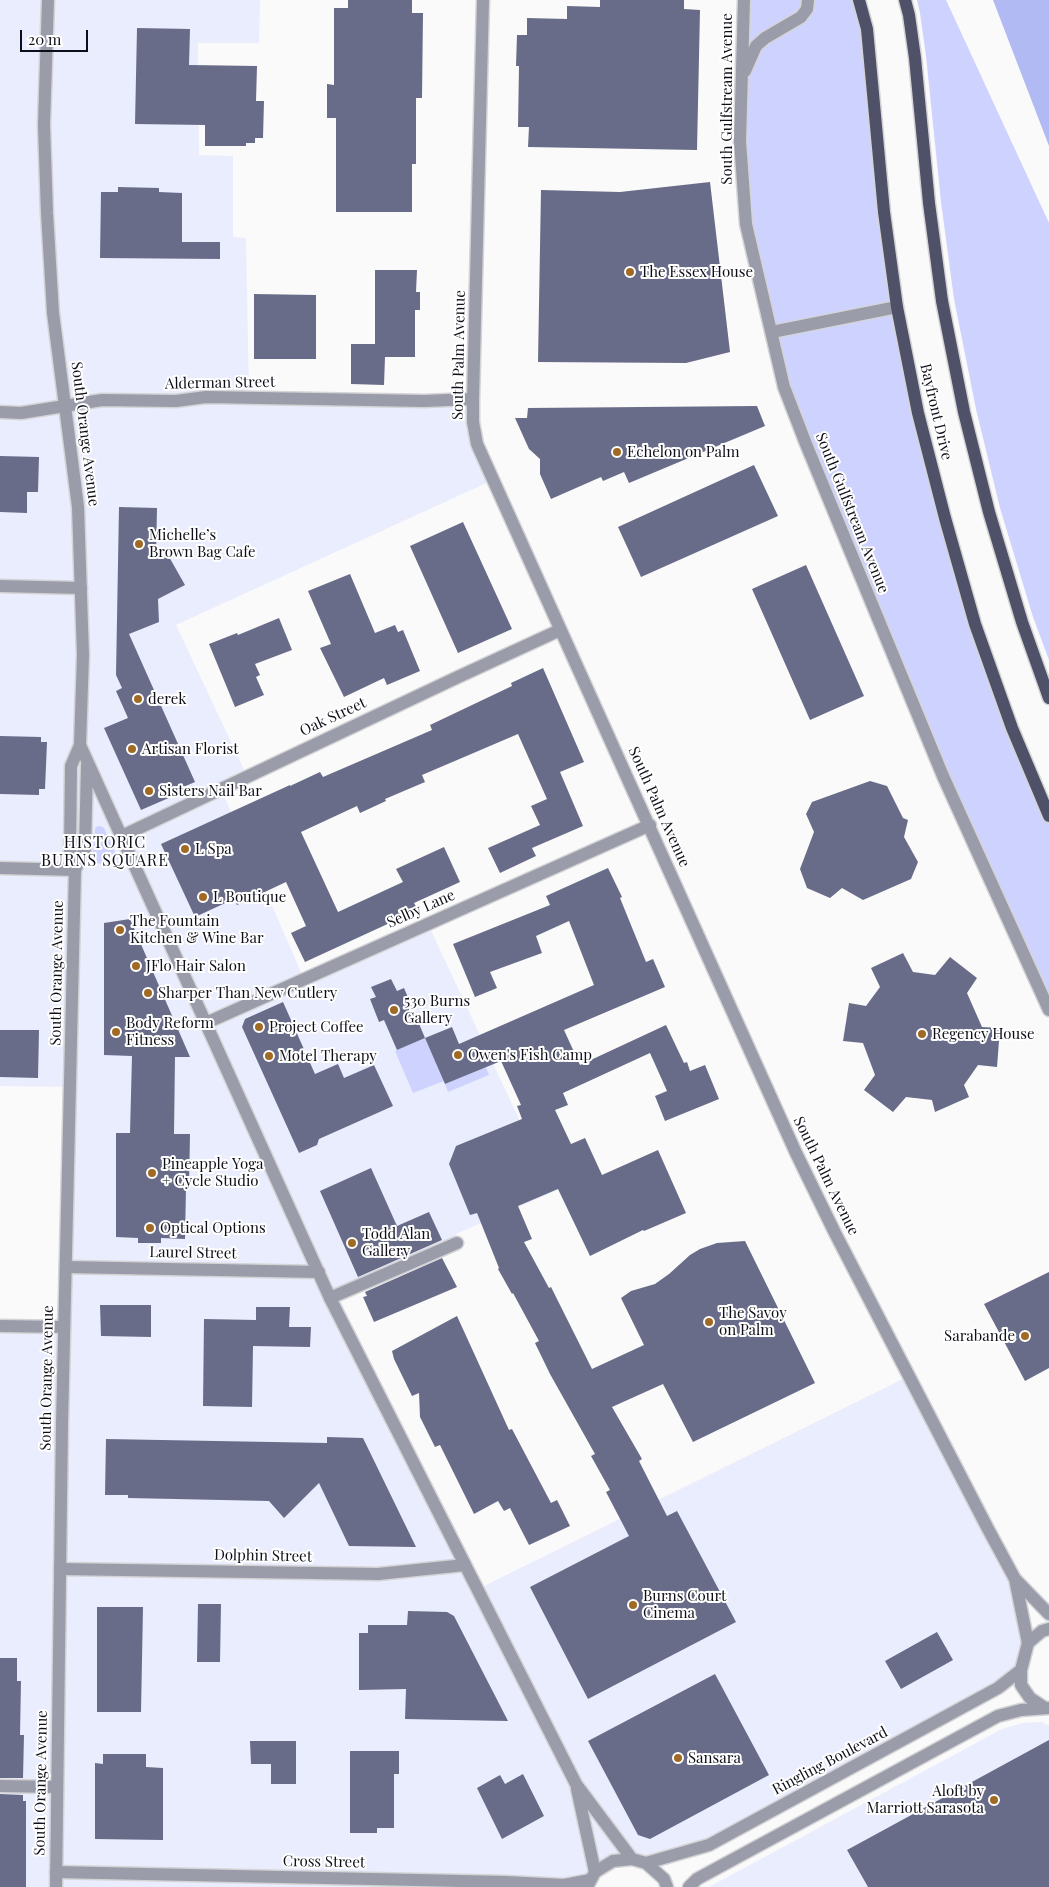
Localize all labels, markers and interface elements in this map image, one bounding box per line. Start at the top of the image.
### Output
street label: South Gulfstream Avenue [718,13,736,185]
scale bar [22,20,90,52]
text: 20 m [28,29,61,49]
place label: The Essex House [640,263,753,281]
marker: The Essex House [624,266,636,278]
street label: South Palm Avenue [449,290,469,420]
street label: South Orange Avenue [67,361,103,507]
street label: Bayfront Drive [916,362,956,462]
street label: Alderman Street [165,373,275,393]
street label: South Gulfstream Avenue [812,430,892,596]
place label: Echelon on Palm [627,443,740,461]
marker: Echelon on Palm [611,446,623,458]
place label: Michelle’s Brown Bag Cafe [149,526,256,561]
marker: Michelle’s Brown Bag Cafe [133,538,145,550]
place label: derek [148,690,187,708]
marker: derek [132,693,144,705]
street label: Oak Street [297,694,369,740]
place label: Artisan Florist [142,740,239,758]
marker: Artisan Florist [126,743,138,755]
street label: South Palm Avenue [624,744,694,870]
place label: Sisters Nail Bar [159,782,262,800]
marker: Sisters Nail Bar [143,785,155,797]
district label: HISTORIC BURNS SQUARE [40,833,170,871]
place label: L Spa [195,840,232,858]
marker: L Spa [179,843,191,855]
street label: Selby Lane [384,886,458,932]
place label: L Boutique [213,888,286,906]
marker: L Boutique [197,891,209,903]
street label: South Orange Avenue [47,900,67,1046]
place label: The Fountain Kitchen & Wine Bar [130,912,264,947]
marker: The Fountain Kitchen & Wine Bar [114,924,126,936]
place label: JFlo Hair Salon [146,957,246,975]
marker: JFlo Hair Salon [130,960,142,972]
place label: Sharper Than New Cutlery [158,984,337,1002]
marker: Sharper Than New Cutlery [142,987,154,999]
place label: 530 Burns Gallery [404,992,470,1027]
marker: 530 Burns Gallery [388,1004,400,1016]
place label: Body Reform Fitness [126,1014,214,1049]
place label: Project Coffee [269,1018,364,1036]
marker: Project Coffee [253,1021,265,1033]
place label: Regency House [932,1025,1035,1043]
marker: Body Reform Fitness [110,1026,122,1038]
marker: Regency House [916,1028,928,1040]
place label: Owen's Fish Camp [468,1046,592,1064]
place label: Motel Therapy [279,1047,377,1065]
marker: Owen's Fish Camp [452,1049,464,1061]
marker: Motel Therapy [263,1050,275,1062]
street label: South Palm Avenue [789,1114,863,1238]
place label: Pineapple Yoga + Cycle Studio [162,1155,263,1190]
marker: Pineapple Yoga + Cycle Studio [146,1167,158,1179]
place label: Optical Options [160,1219,266,1237]
marker: Optical Options [144,1222,156,1234]
place label: Todd Alan Gallery [362,1225,430,1260]
marker: Todd Alan Gallery [346,1237,358,1249]
street label: Laurel Street [149,1243,237,1263]
place label: The Savoy on Palm [719,1304,787,1339]
street label: South Orange Avenue [37,1305,57,1451]
marker: The Savoy on Palm [703,1316,715,1328]
place label: Sarabande [944,1327,1015,1345]
marker: Sarabande [1019,1330,1031,1342]
street label: Dolphin Street [214,1546,312,1566]
place label: Burns Court Cinema [643,1587,726,1622]
marker: Burns Court Cinema [627,1599,639,1611]
street label: South Orange Avenue [31,1710,51,1856]
street label: Ringling Boulevard [769,1723,891,1799]
place label: Sansara [688,1749,741,1767]
marker: Sansara [672,1752,684,1764]
place label: Aloft by Marriott Sarasota [866,1782,984,1817]
marker: Aloft by Marriott Sarasota [988,1794,1000,1806]
street label: Cross Street [283,1852,365,1872]

